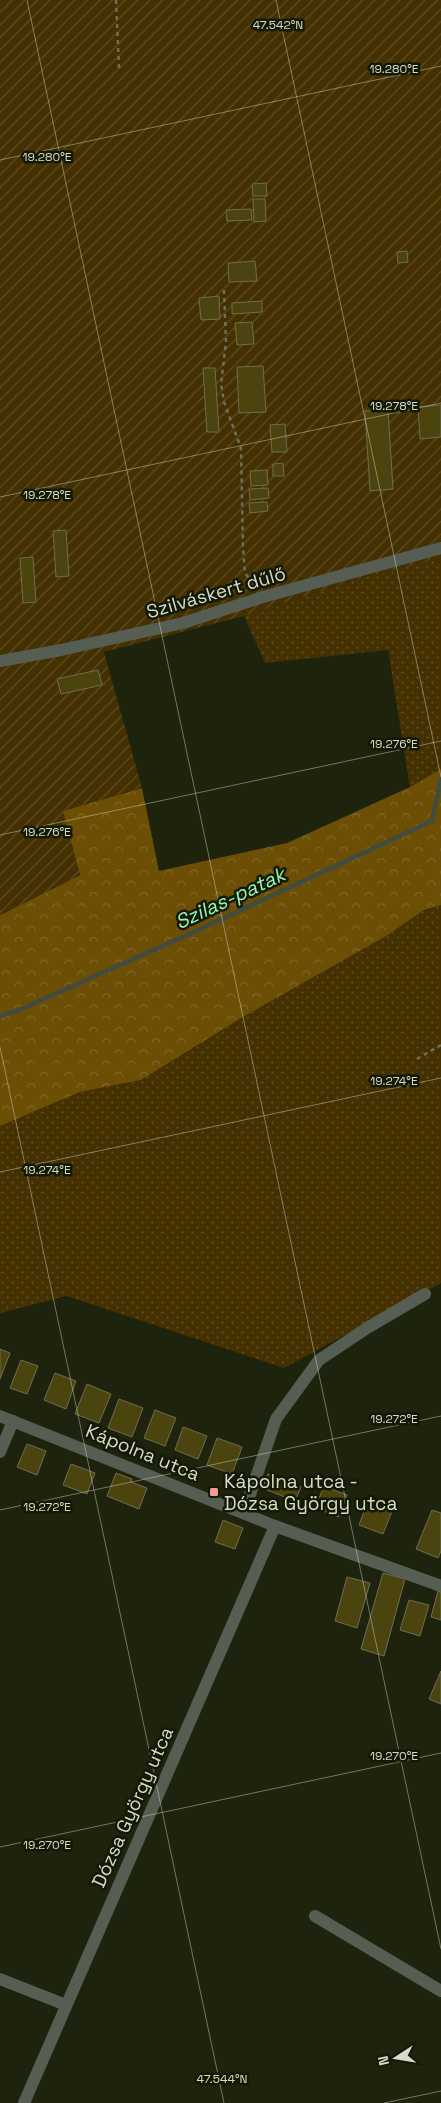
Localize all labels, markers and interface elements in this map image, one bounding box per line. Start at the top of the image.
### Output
text: 47.542°N [253,17,303,33]
text: 19.280°E [369,61,419,77]
text: 19.280°E [22,149,72,165]
text: 19.278°E [370,398,418,414]
text: 19.278°E [23,487,71,503]
street label: Szilváskert dűlő [144,561,289,624]
text: 19.276°E [370,736,418,752]
text: 19.276°E [23,824,71,840]
water label: Szilas-patak [171,860,291,935]
text: 19.274°E [370,1073,418,1089]
text: 19.274°E [23,1162,71,1178]
text: 19.272°E [370,1411,418,1427]
street label: Kápolna utca [82,1418,204,1487]
place label: Kápolna utca - Dózsa György utca [224,1469,397,1516]
marker: Kápolna utca - Dózsa György utca [208,1486,220,1498]
text: 19.272°E [23,1499,71,1515]
street label: Dózsa György utca [86,1723,179,1891]
text: 19.270°E [370,1748,418,1764]
text: 19.270°E [23,1837,71,1853]
north arrow [371,2033,421,2083]
text: N [374,2054,393,2067]
text: 47.544°N [197,2071,247,2087]

